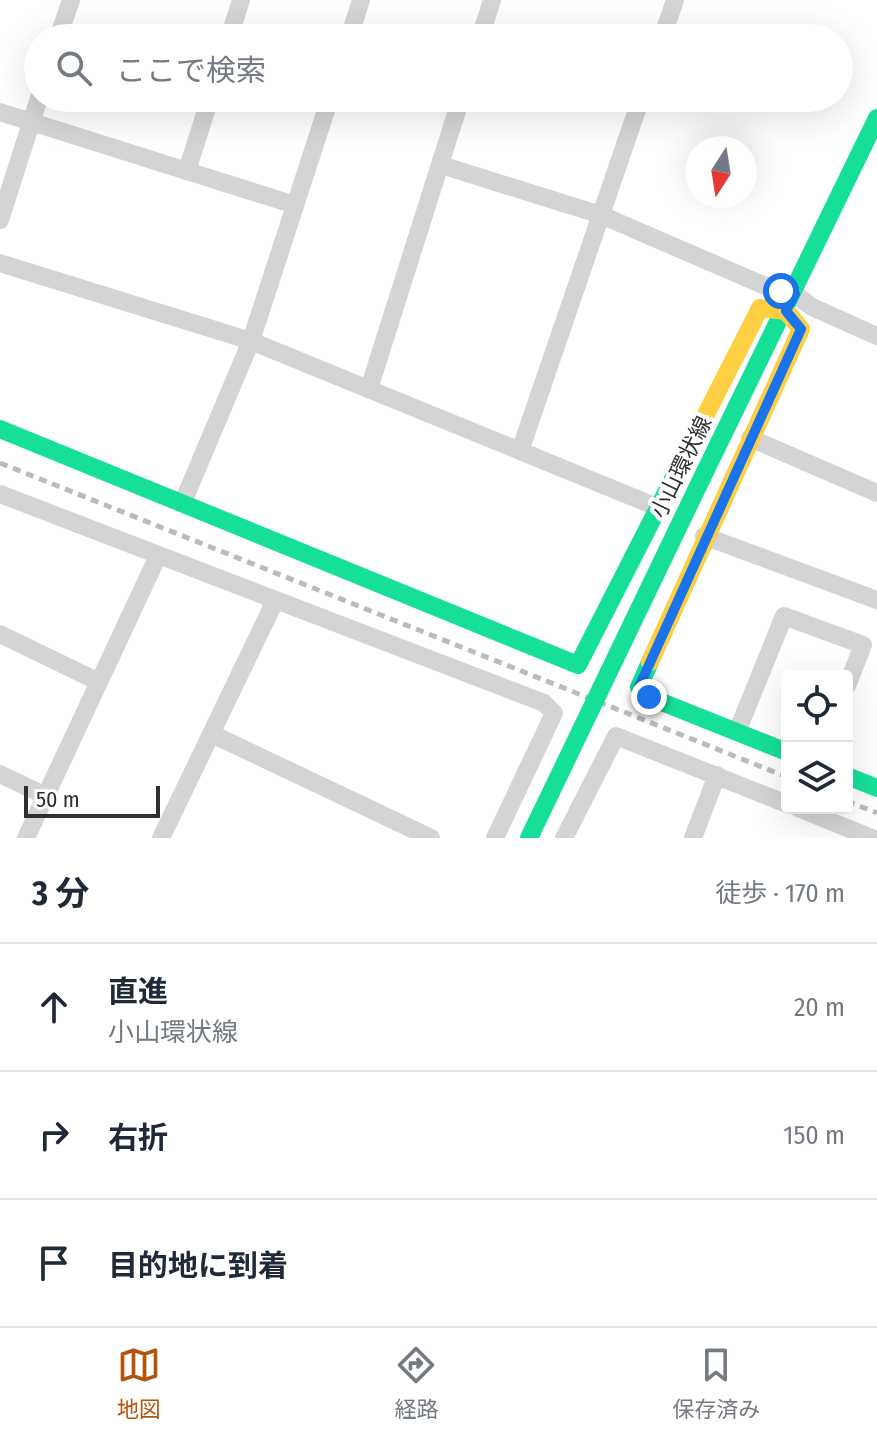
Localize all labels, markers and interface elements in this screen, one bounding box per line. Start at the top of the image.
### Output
search box [24,24,853,112]
icon: search [52,46,96,90]
text: ここで検索 [116,53,266,89]
north arrow [685,136,757,208]
route start [763,273,799,309]
street label: 小山環状線 [645,412,717,522]
map controls [781,670,853,814]
button: locate [781,670,853,742]
route end [631,679,667,715]
button: layers [781,742,853,814]
scale bar [24,782,160,818]
text: 50 m [36,786,80,813]
text: 3 分 [32,873,89,914]
text: 徒歩 · 170 m [715,878,845,909]
text: 直進 [108,974,168,1010]
icon: ahead [32,985,76,1029]
text: 20 m [794,992,845,1023]
text: 小山環状線 [108,1017,238,1048]
icon: right [32,1113,76,1157]
text: 右折 [108,1120,168,1156]
text: 150 m [783,1120,845,1151]
icon: arrive [32,1241,76,1285]
text: 目的地に到着 [108,1248,288,1284]
tab: 地図 [117,1343,161,1423]
tab: 経路 [394,1343,438,1423]
tab: 保存済み [672,1343,760,1423]

